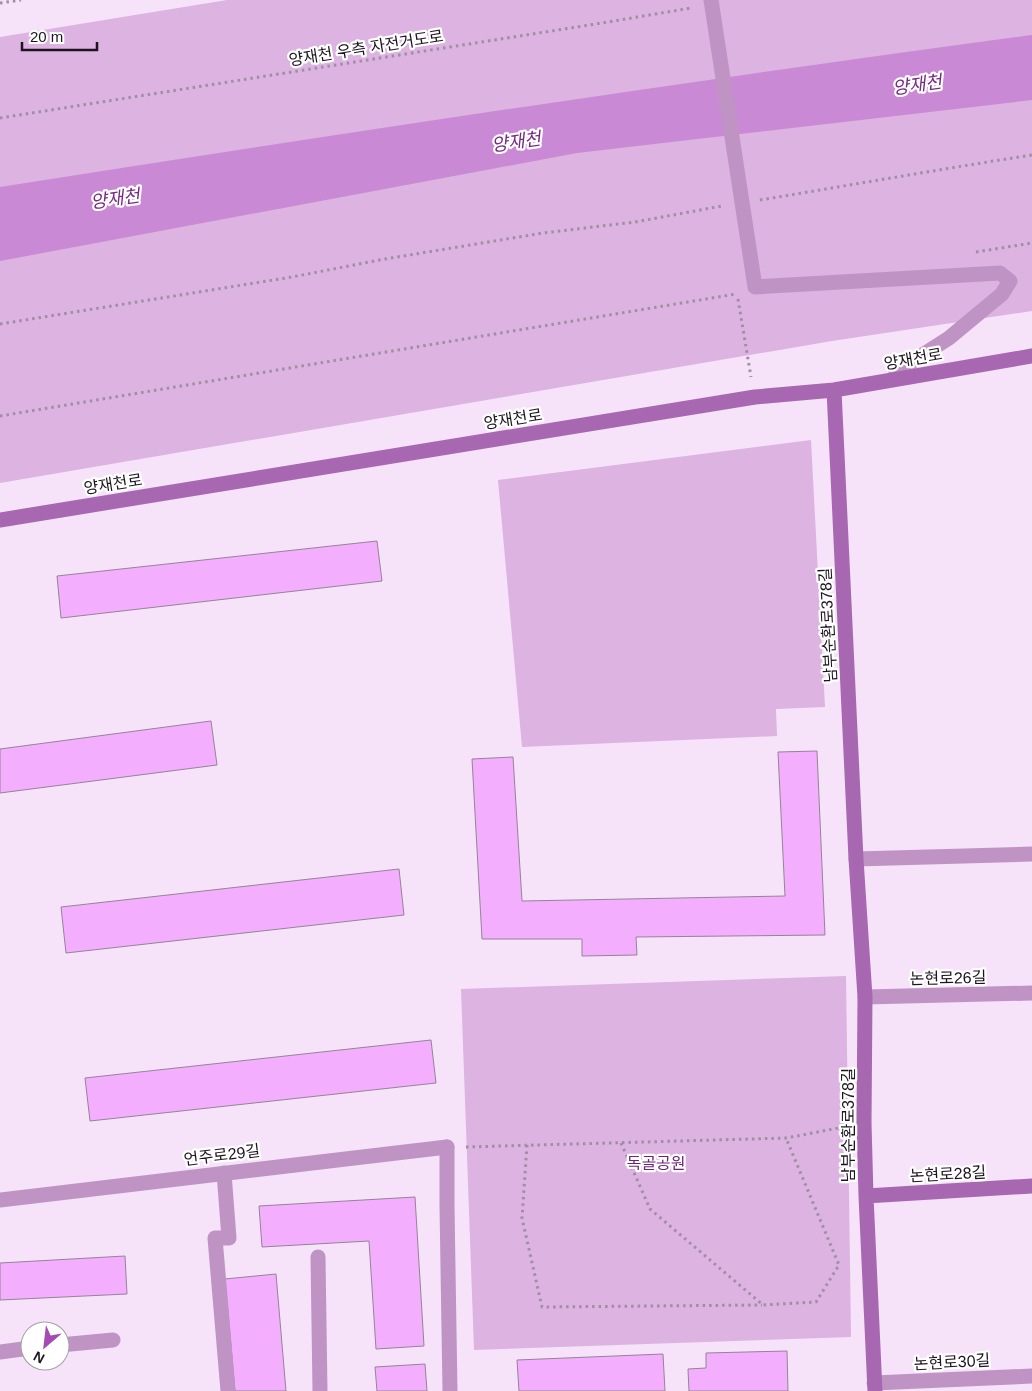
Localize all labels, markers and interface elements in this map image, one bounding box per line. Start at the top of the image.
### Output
scale bar [22,20,98,52]
street label: 양재천 우측 자전거도로 [288,27,445,69]
text: 20 m [30,28,63,45]
water label: 양재천 [891,71,945,98]
water label: 양재천 [490,128,544,155]
water label: 양재천 [89,185,143,212]
street label: 양재천로 [883,345,944,372]
street label: 양재천로 [483,406,544,432]
street label: 양재천로 [83,471,144,497]
street label: 남부순환로378길 [817,567,839,683]
street label: 논현로26길 [910,969,986,987]
street label: 남부순환로378길 [840,1067,857,1183]
street label: 언주로29길 [183,1142,261,1168]
park label: 독골공원 [627,1155,685,1172]
street label: 논현로28길 [909,1164,987,1184]
north arrow [20,1321,70,1371]
text: N [31,1348,47,1367]
street label: 논현로30길 [913,1352,991,1372]

